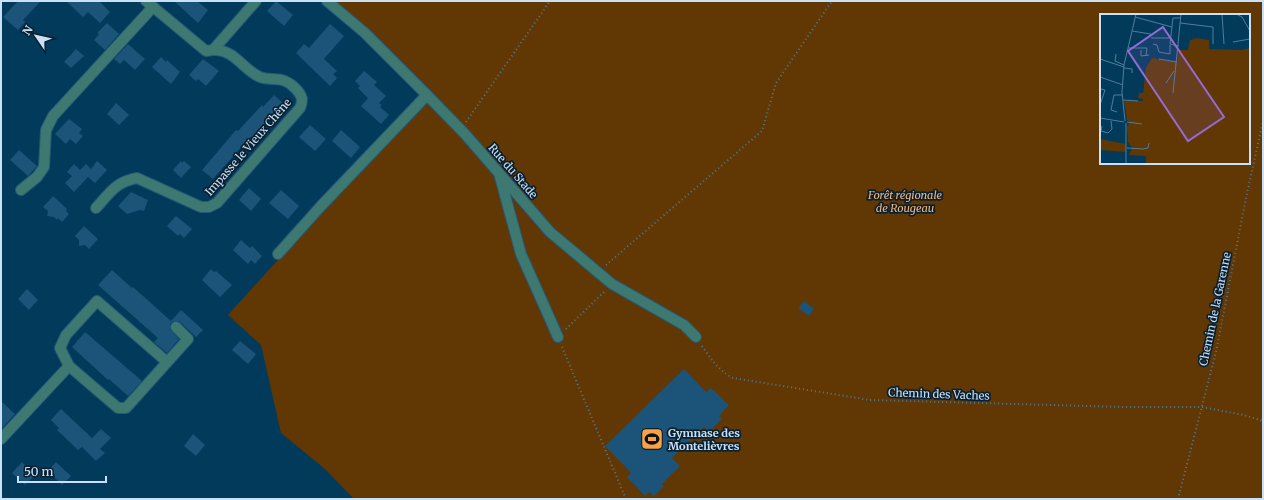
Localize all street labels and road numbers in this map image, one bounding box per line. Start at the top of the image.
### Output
street label: Impasse le Vieux Chêne [202,95,294,198]
street label: Rue du Stade [485,141,541,201]
street label: Chemin de la Garenne [1196,251,1234,367]
street label: Chemin des Vaches [888,385,990,403]

